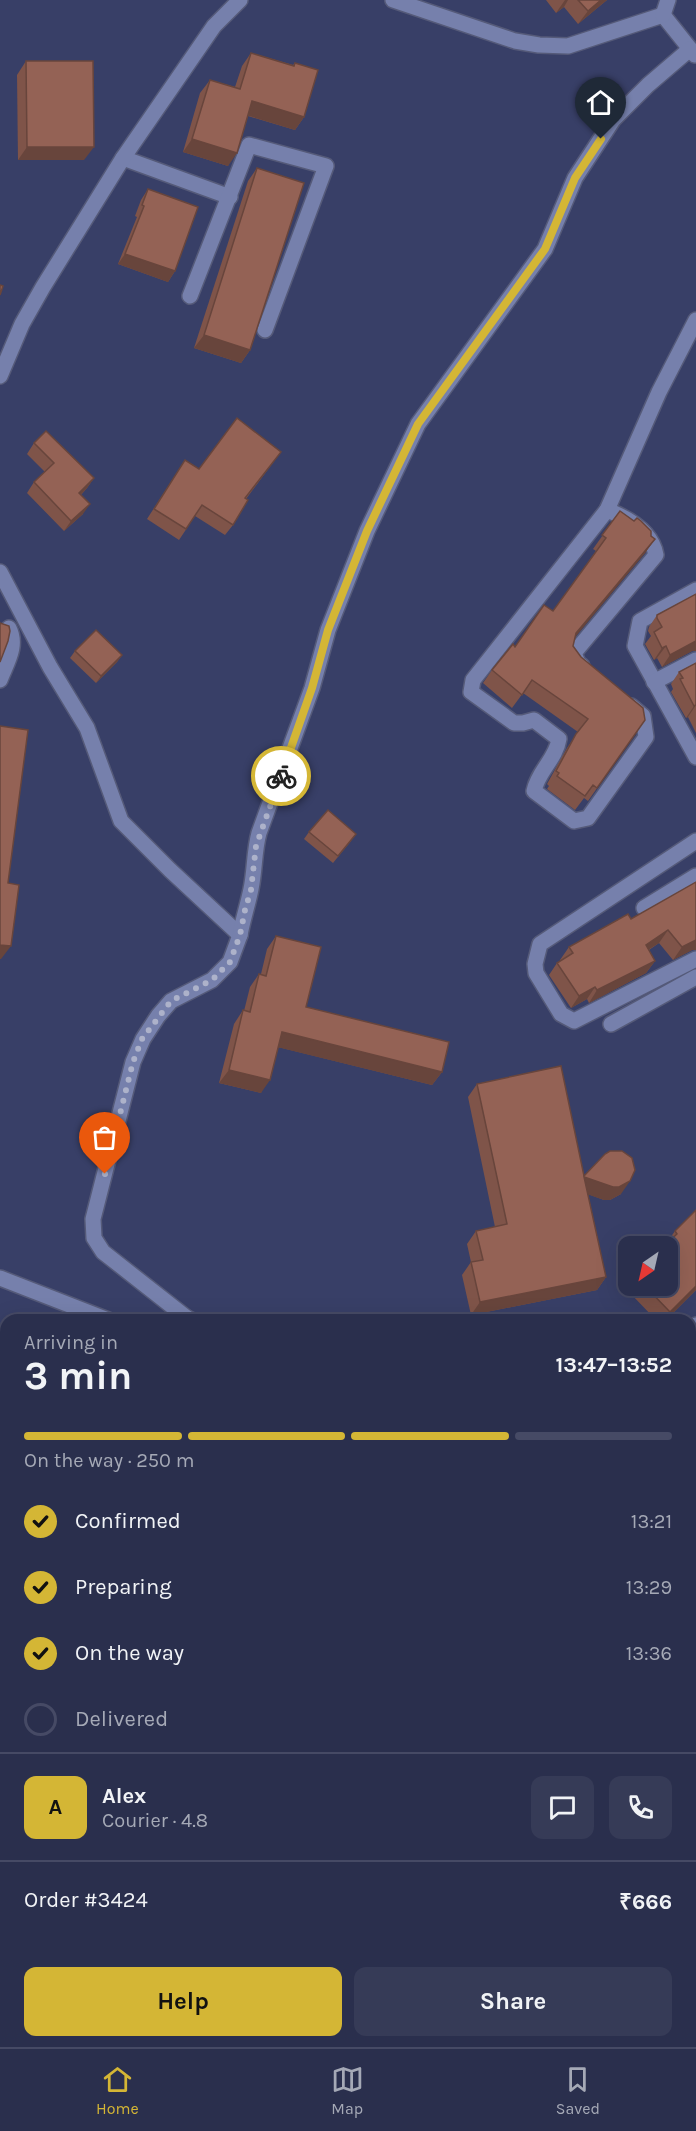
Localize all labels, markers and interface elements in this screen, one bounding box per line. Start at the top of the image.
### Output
pin [575,77,626,139]
icon: home [584,86,617,119]
courier [251,746,311,806]
icon: bike [265,760,298,793]
pin [79,1112,130,1174]
icon: bag [88,1121,121,1154]
north arrow [618,1236,678,1296]
map controls [618,1236,678,1296]
text: Arriving in [24,1331,118,1354]
text: 13:47–13:52 [555,1352,672,1378]
text: 3 min [24,1353,132,1399]
text: On the way · 250 m [24,1449,194,1472]
icon: check [24,1505,57,1538]
text: Confirmed [75,1508,181,1534]
text: 13:21 [631,1510,672,1533]
icon: check [24,1571,57,1604]
text: Preparing [75,1574,172,1600]
text: 13:29 [626,1576,672,1599]
icon: check [24,1637,57,1670]
text: On the way [75,1640,184,1666]
text: 13:36 [626,1642,672,1665]
text: Delivered [75,1706,168,1732]
button: chat [531,1776,594,1839]
button: phone [609,1776,672,1839]
text: Alex [102,1783,146,1809]
text: A [49,1794,62,1820]
text: Courier · 4.8 [102,1809,208,1832]
text: Order #3424 [24,1887,148,1913]
text: ₹666 [619,1889,672,1915]
button: Help [24,1967,342,2036]
button: Share [354,1967,672,2036]
tab: Home [96,2063,139,2118]
tab: Map [331,2063,364,2118]
tab: Saved [556,2063,600,2118]

